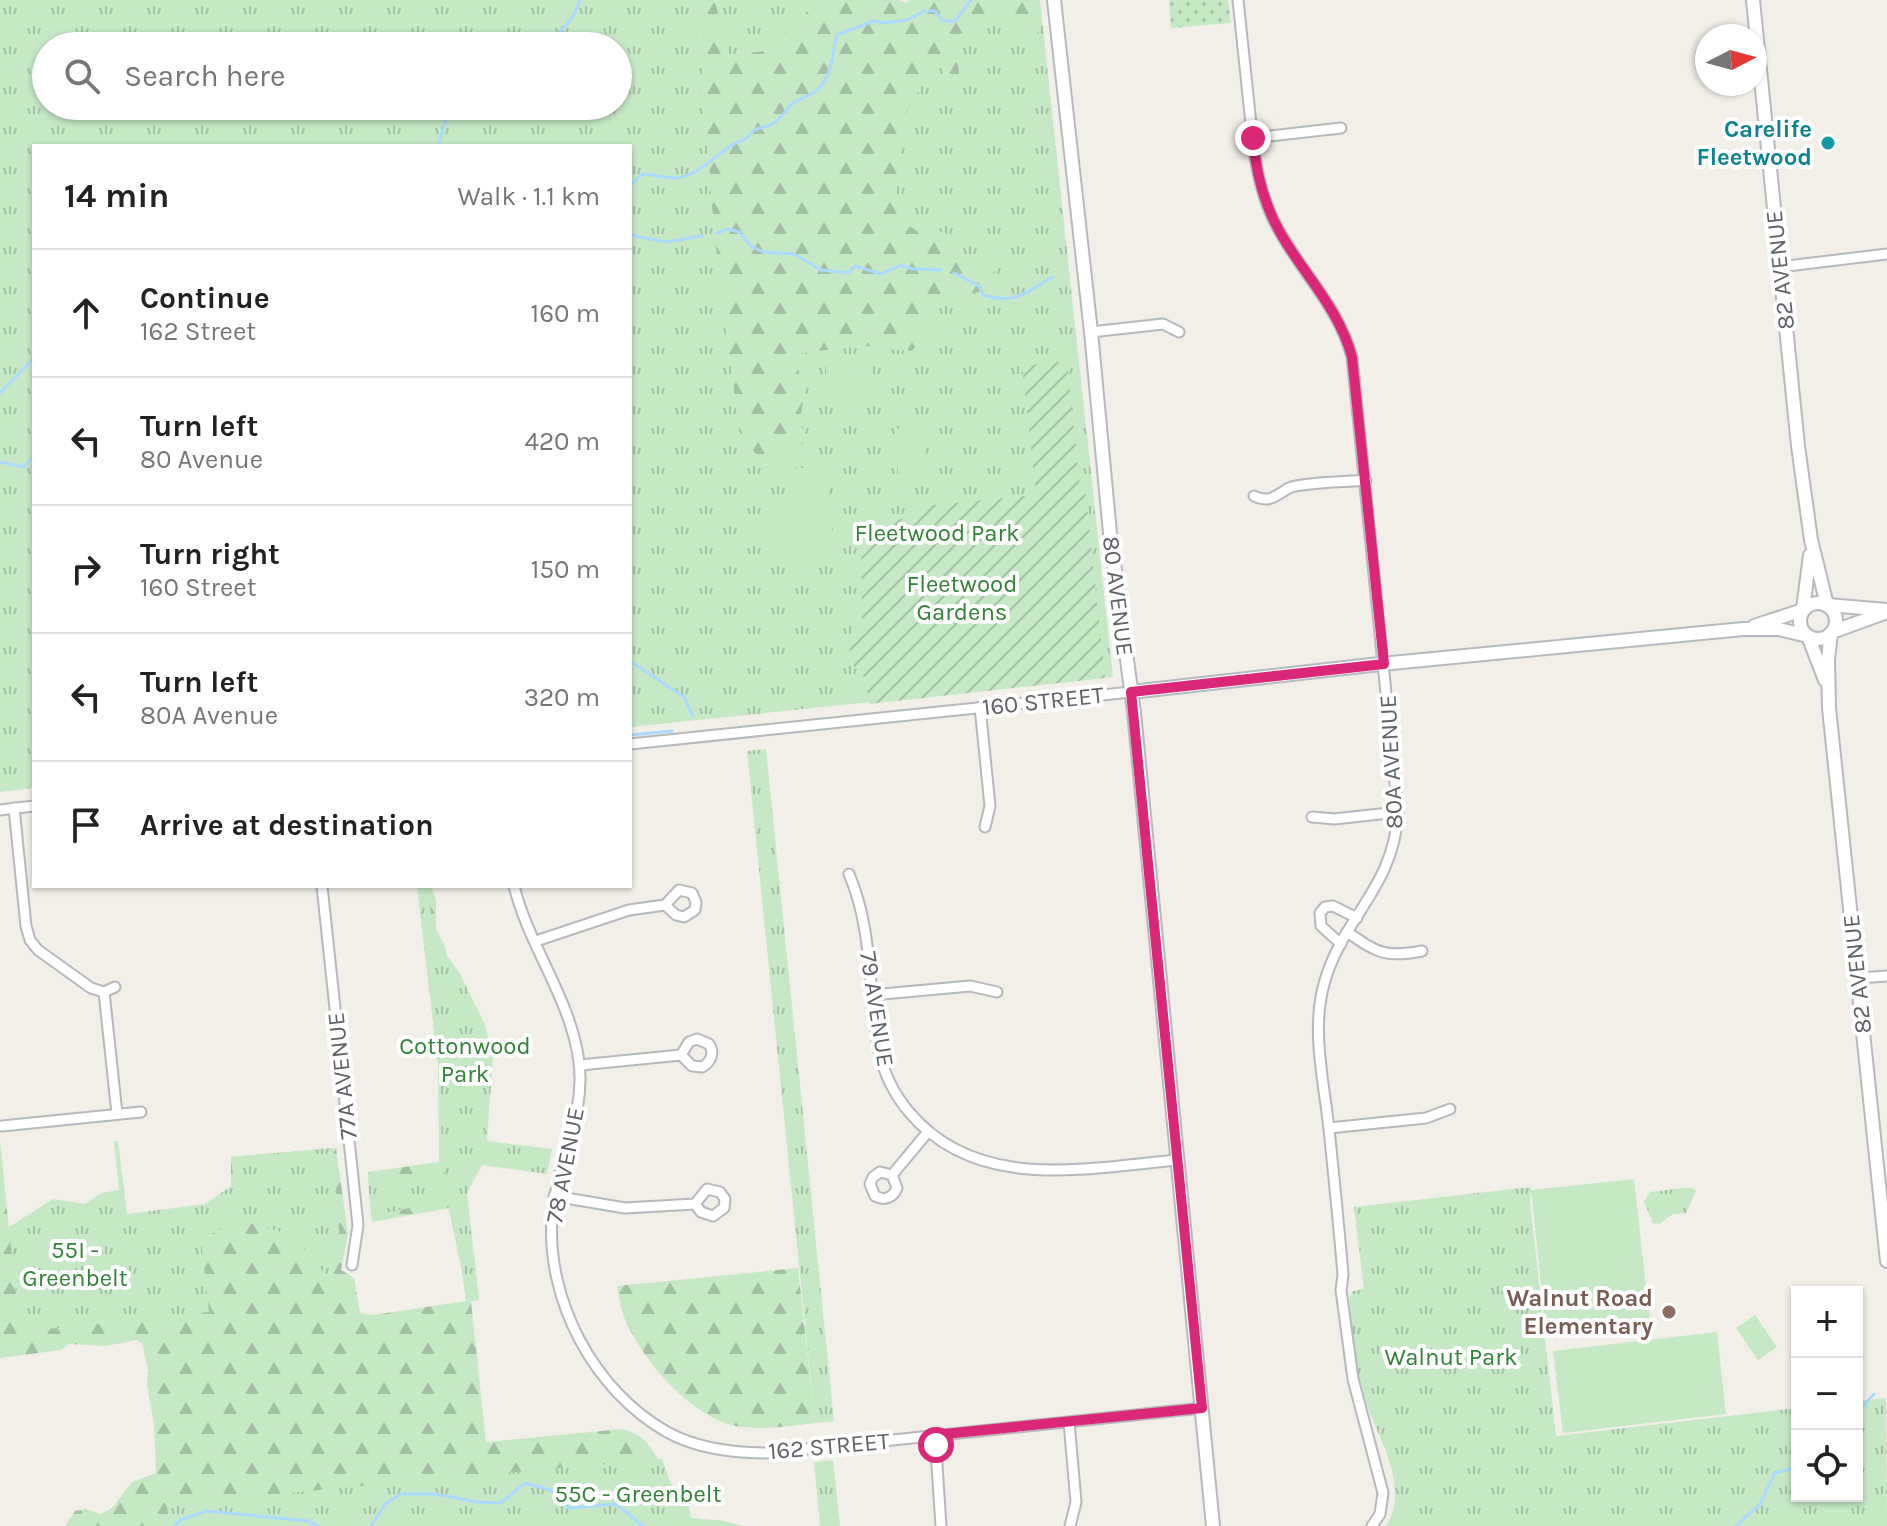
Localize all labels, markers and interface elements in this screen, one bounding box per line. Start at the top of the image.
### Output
north arrow [1695,24,1767,96]
search box [32,32,632,120]
icon: search [60,54,104,98]
text: Search here [124,58,285,94]
place label: Carelife Fleetwood [1697,115,1812,171]
route end [1235,120,1271,156]
marker: Carelife Fleetwood [1819,134,1837,152]
text: 14 min [64,176,170,216]
text: Walk · 1.1 km [457,181,600,212]
street label: 82 AVENUE [1760,209,1800,331]
text: Continue [140,280,270,316]
icon: ahead [64,291,108,335]
text: 160 m [531,298,600,329]
text: 162 Street [140,316,256,347]
text: Turn left [140,408,258,444]
icon: left [64,419,108,463]
text: 420 m [524,426,600,457]
text: 80 Avenue [140,444,263,475]
park label: Fleetwood Park [854,519,1020,547]
street label: 80 AVENUE [1097,535,1139,657]
text: Turn right [140,536,280,572]
icon: right [64,547,108,591]
text: 150 m [531,554,600,585]
park label: Fleetwood Gardens [907,570,1017,626]
text: 160 Street [140,572,256,603]
text: Turn left [140,664,258,700]
icon: left [64,675,108,719]
street label: 160 STREET [981,681,1105,721]
text: 320 m [524,682,600,713]
street label: 80A AVENUE [1374,694,1408,830]
text: 80A Avenue [140,700,278,731]
icon: arrive [64,803,108,847]
text: Arrive at destination [140,807,434,843]
street label: 82 AVENUE [1837,913,1877,1035]
street label: 79 AVENUE [854,949,900,1069]
street label: 77A AVENUE [321,1011,363,1141]
park label: Cottonwood Park [399,1032,531,1088]
street label: 78 AVENUE [540,1105,590,1225]
park label: 55I - Greenbelt [22,1236,128,1292]
place label: Walnut Road Elementary [1507,1284,1653,1340]
map controls [1791,1286,1863,1502]
button: + [1791,1286,1863,1358]
marker: Walnut Road Elementary [1660,1303,1678,1321]
park label: Walnut Park [1384,1343,1518,1371]
button: − [1791,1358,1863,1430]
street label: 162 STREET [767,1427,891,1465]
route start [918,1427,954,1463]
button: locate [1791,1430,1863,1502]
park label: 55C - Greenbelt [554,1480,722,1508]

